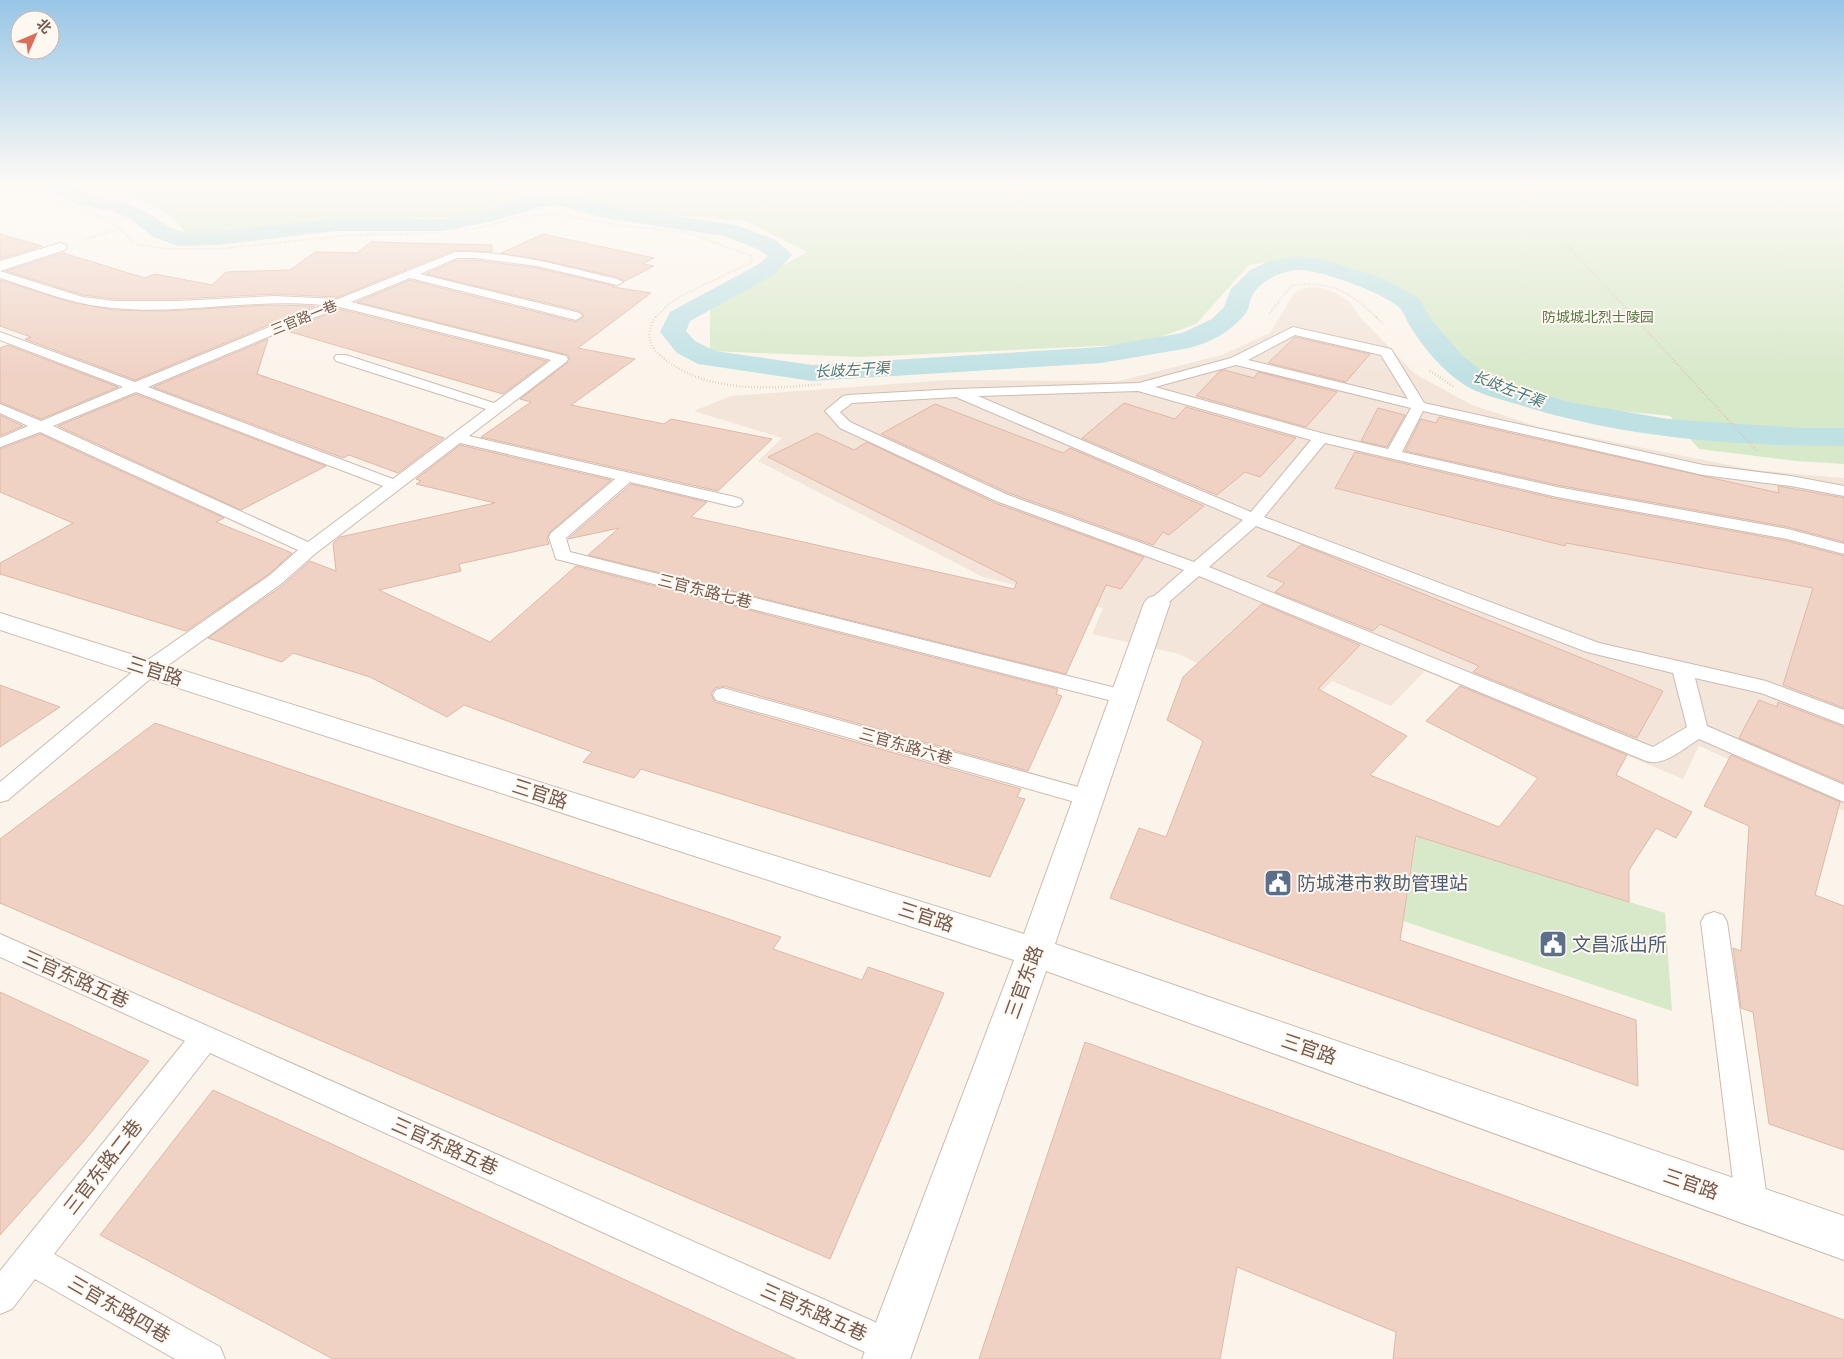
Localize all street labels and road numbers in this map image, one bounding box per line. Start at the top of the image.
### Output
street label: 三官路一巷 [268,297,340,339]
street label: 三官东路七巷 [656,570,754,612]
street label: 三官路 [124,651,186,691]
street label: 三官东路六巷 [857,724,955,768]
street label: 三官路 [509,774,571,814]
street label: 三官路 [895,897,957,937]
street label: 三官东路 [1000,942,1048,1022]
street label: 三官东路五巷 [19,945,133,1013]
street label: 三官路 [1278,1029,1340,1069]
street label: 三官东路五巷 [388,1112,502,1180]
street label: 三官东路二巷 [59,1115,147,1219]
street label: 三官路 [1660,1164,1722,1204]
street label: 三官东路四巷 [64,1271,174,1347]
street label: 三官东路五巷 [757,1278,871,1346]

